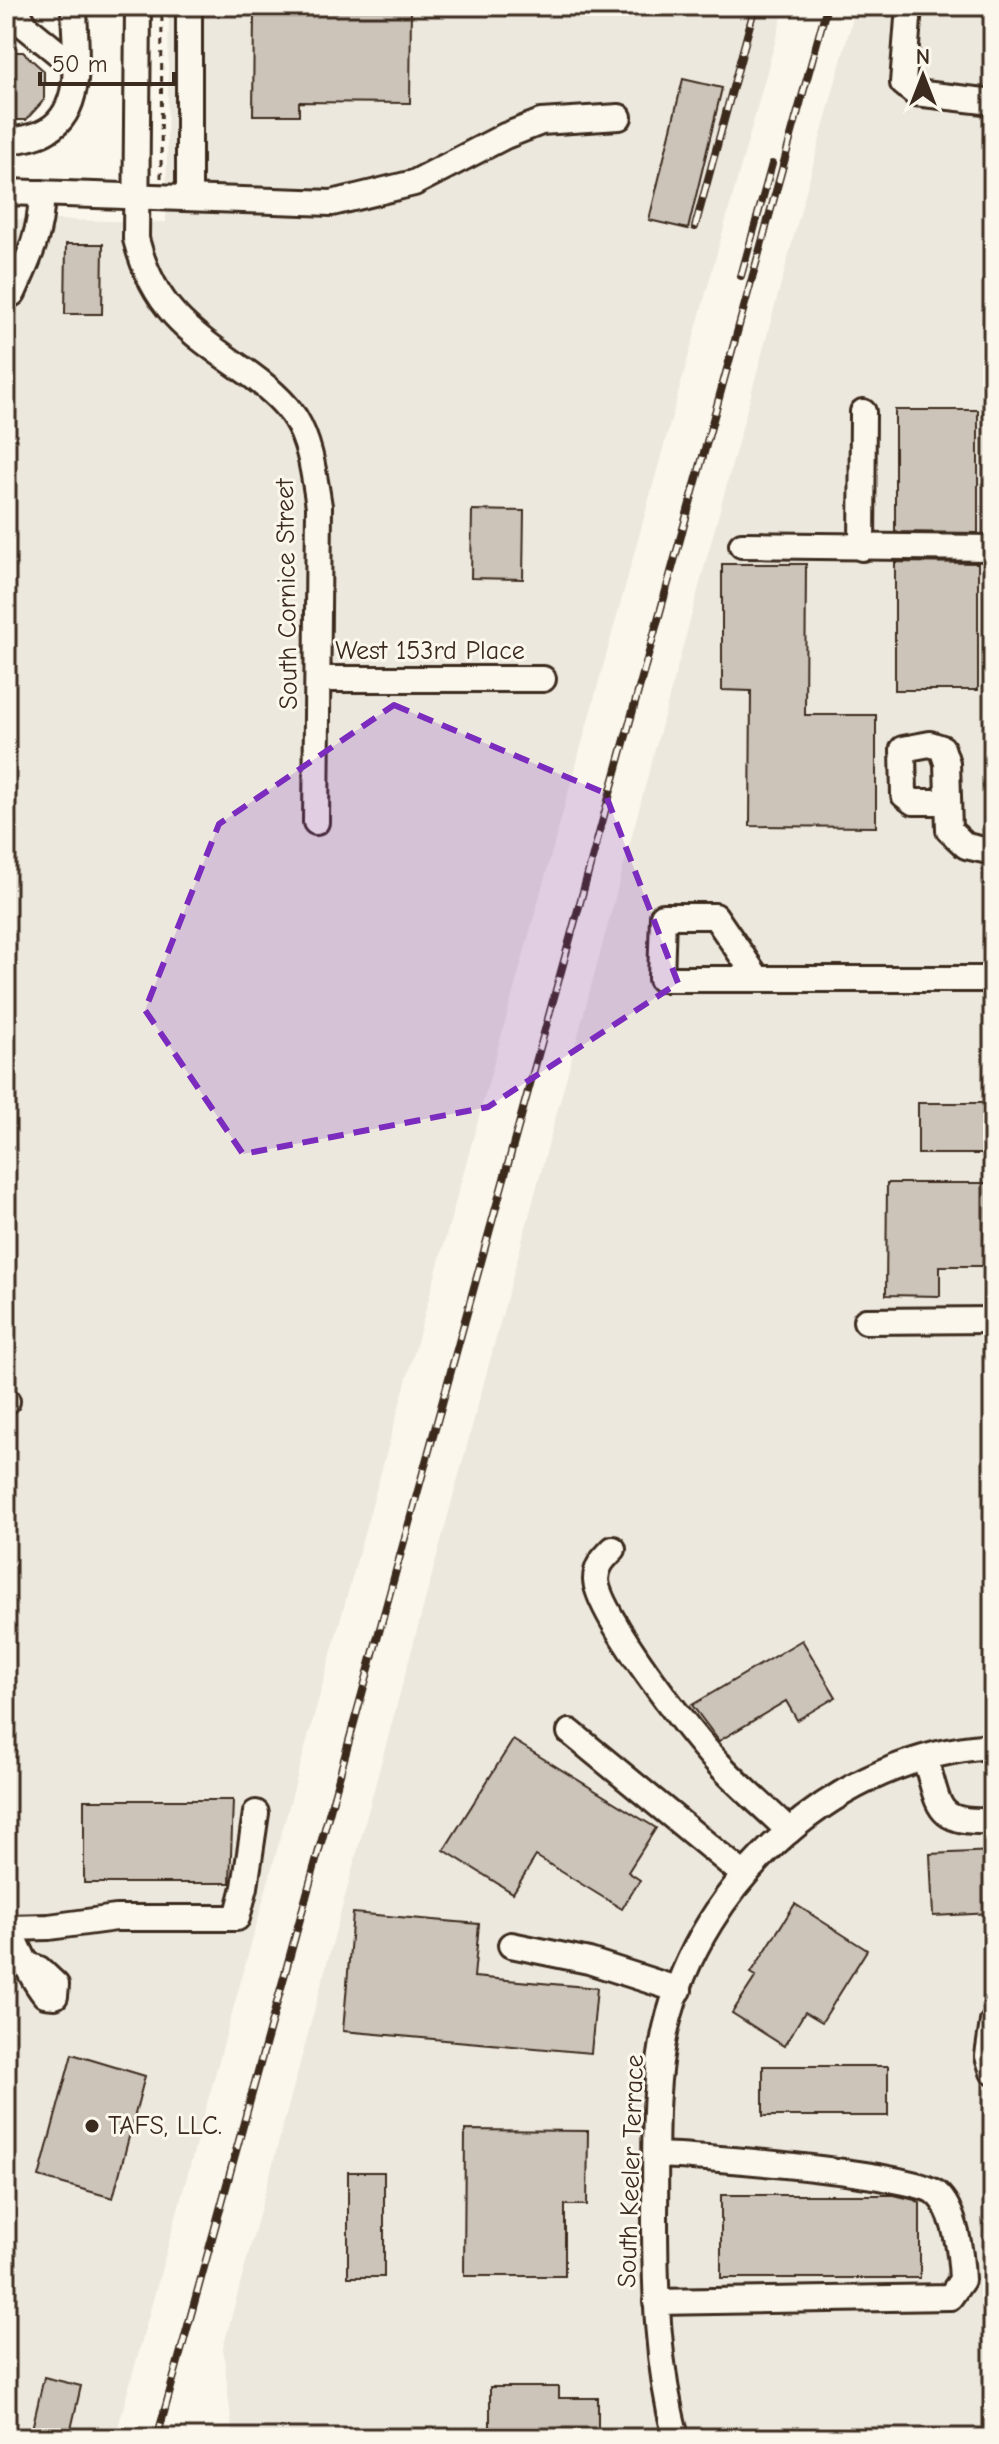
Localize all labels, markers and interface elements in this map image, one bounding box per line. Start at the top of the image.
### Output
scale bar [40,36,174,86]
north arrow [883,36,963,116]
text: N [916,44,930,70]
text: 50 m [52,50,108,78]
street label: South Cornice Street [270,477,304,710]
street label: West 153rd Place [335,636,525,666]
street label: South Keeler Terrace [612,2054,650,2288]
place label: TAFS, LLC. [108,2111,222,2141]
marker: TAFS, LLC. [83,2117,101,2135]

